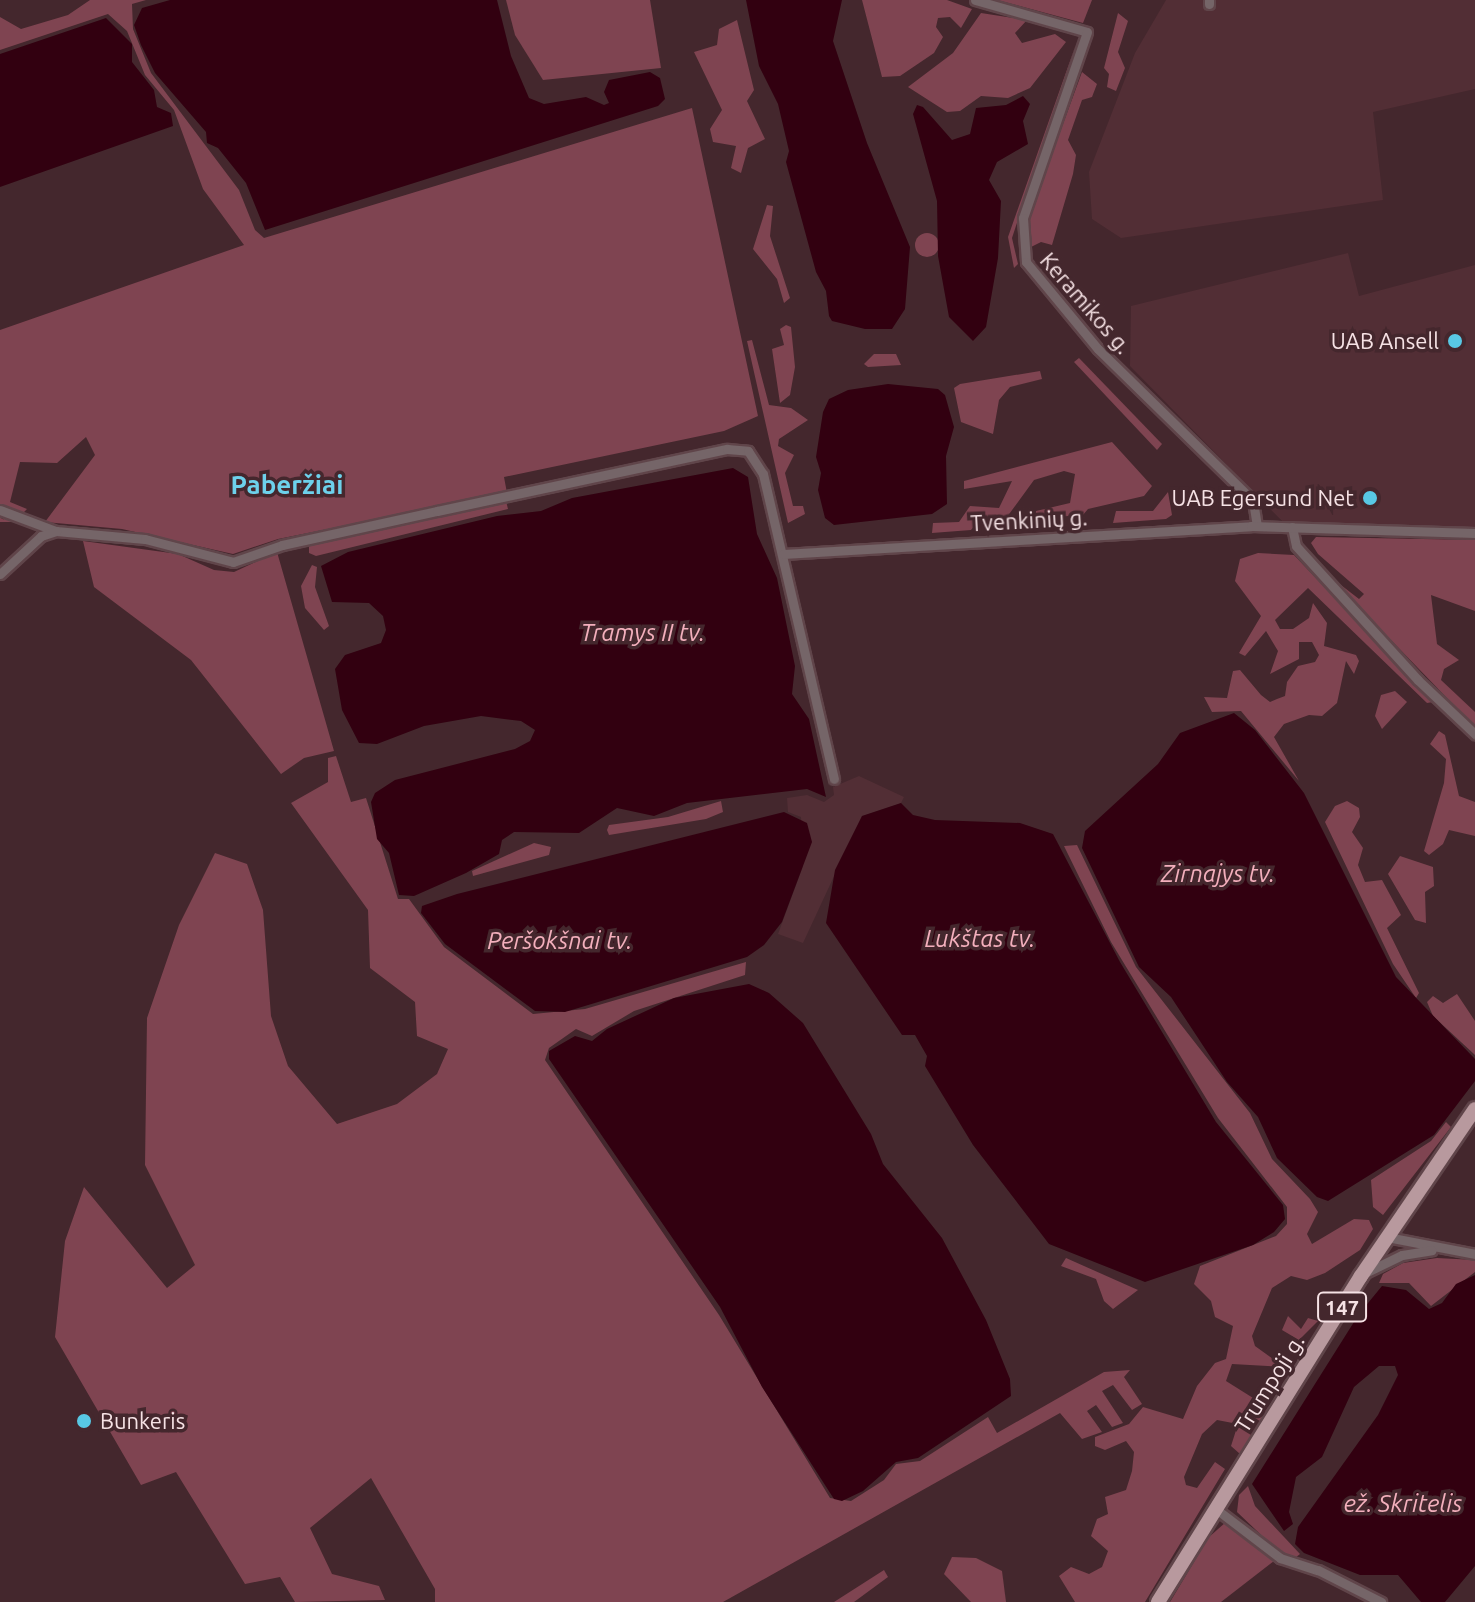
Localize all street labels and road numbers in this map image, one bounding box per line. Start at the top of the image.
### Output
street label: Keramikos g. [1035,247,1137,359]
street label: Tvenkinių g. [970,504,1088,536]
road number: 147 [1316,1291,1368,1323]
street label: Trumpoji g. [1228,1329,1310,1437]

